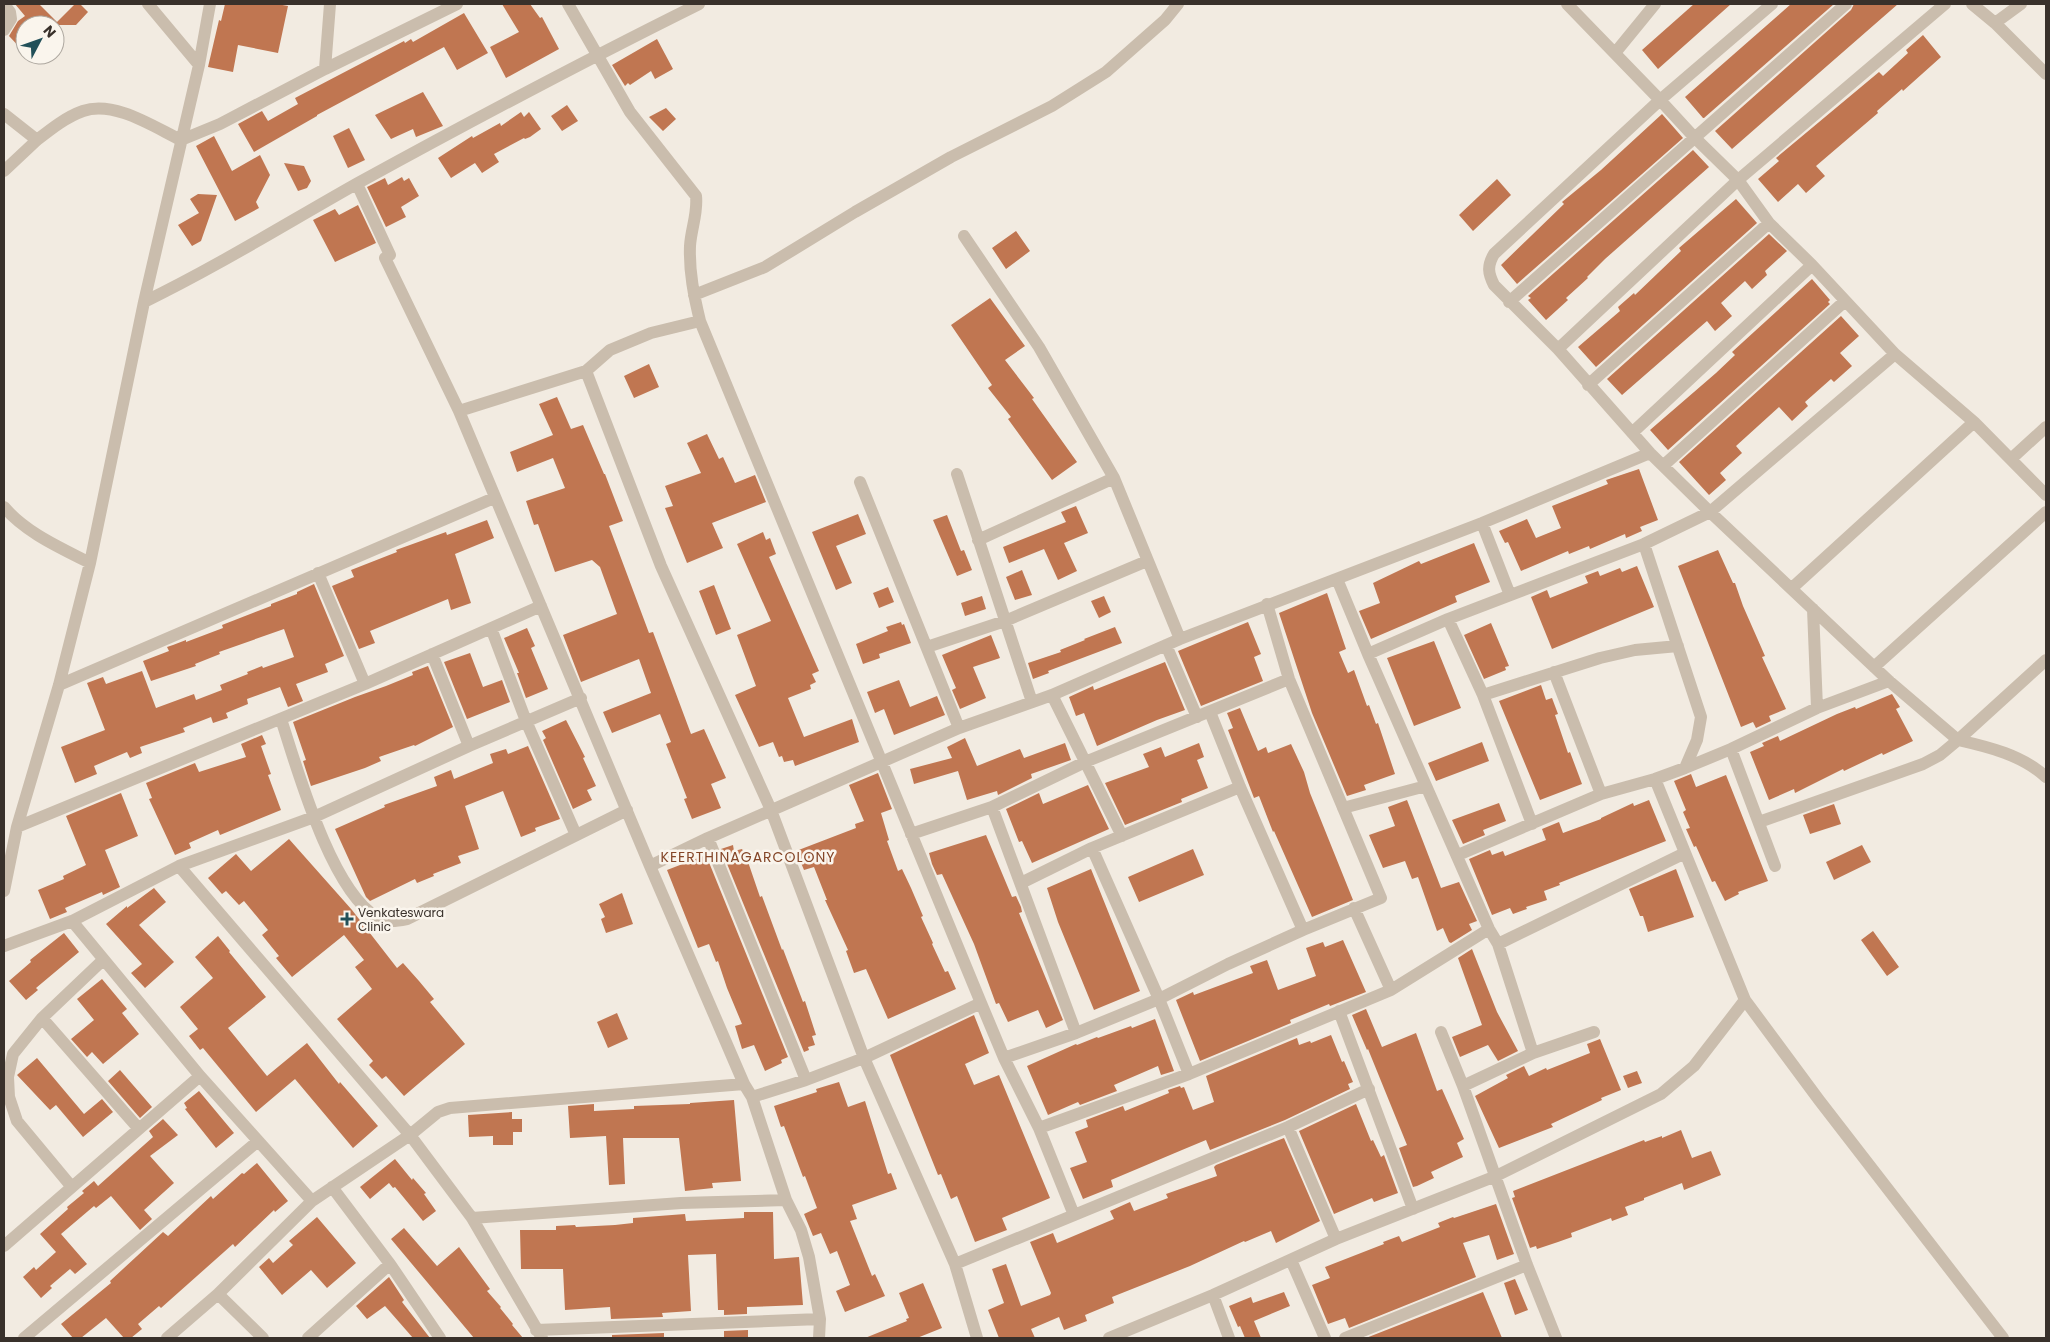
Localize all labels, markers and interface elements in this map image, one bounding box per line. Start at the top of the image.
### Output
north arrow [15,15,65,65]
text: N [39,21,61,42]
district label: KEERTHINAGARCOLONY [661,847,835,867]
place label: Venkateswara Clinic [358,904,444,935]
marker: Venkateswara Clinic [340,912,354,926]

